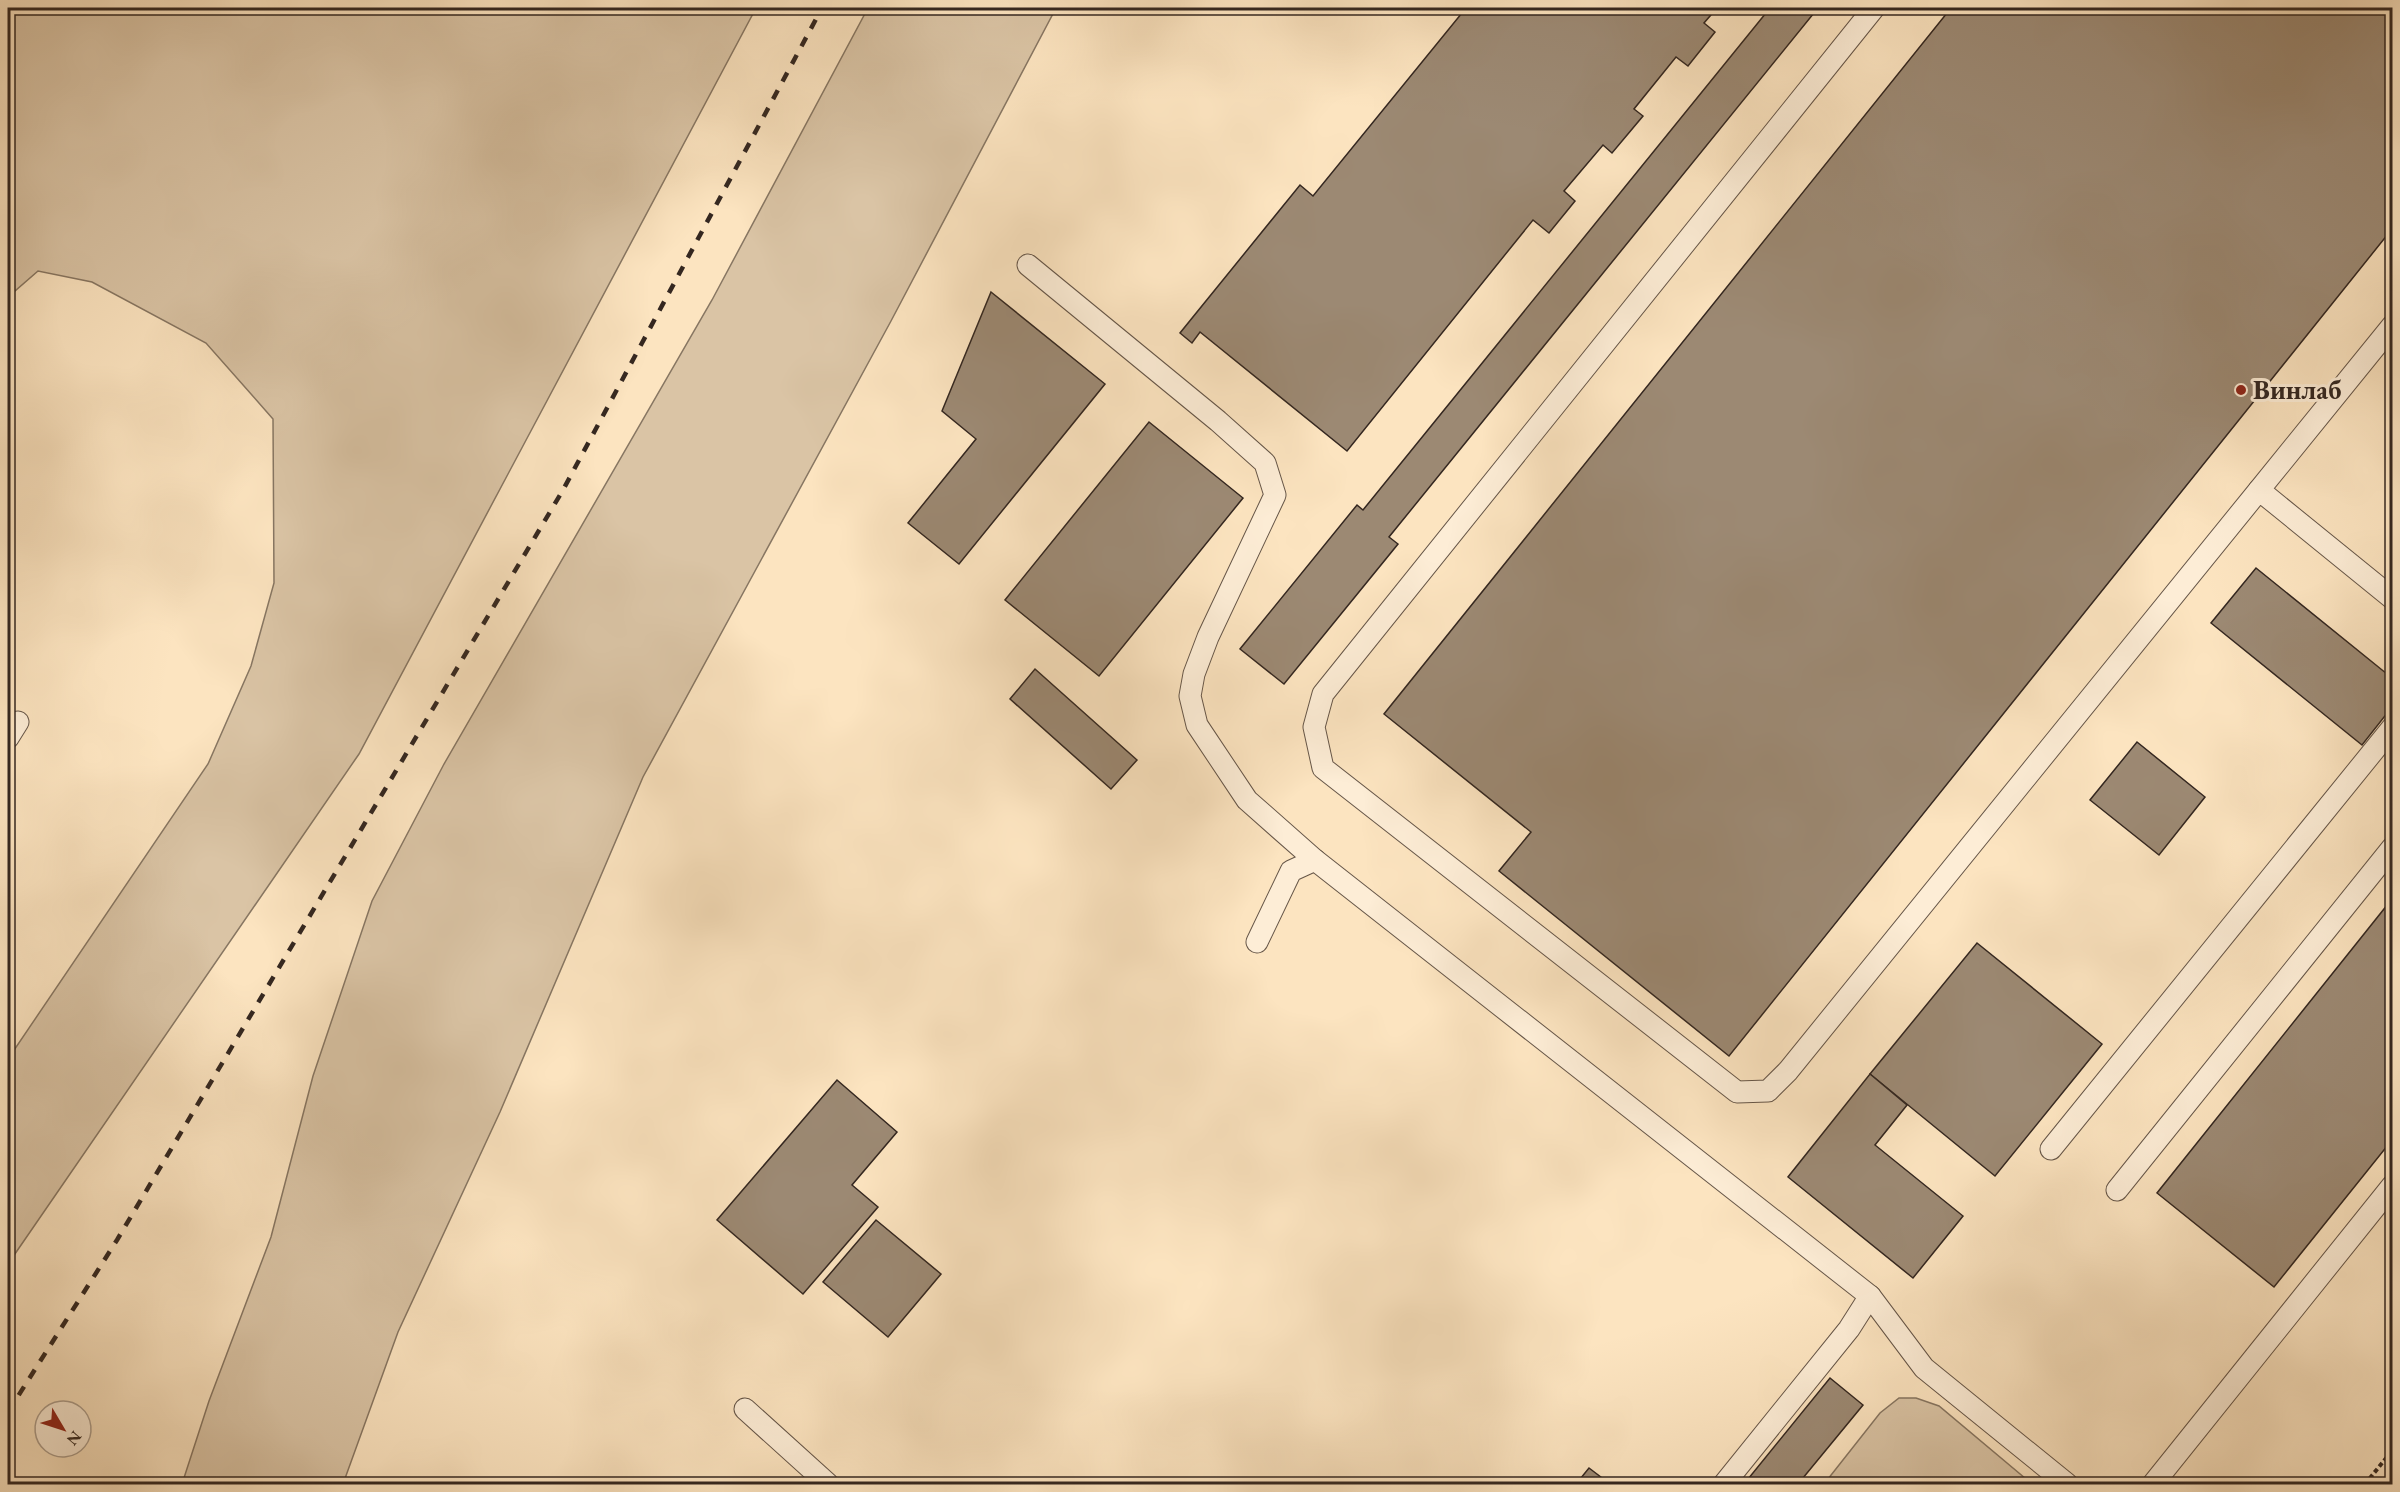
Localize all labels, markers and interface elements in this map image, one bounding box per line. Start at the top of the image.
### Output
place label: Винлаб [2253,372,2342,407]
marker: Винлаб [2234,383,2248,397]
north arrow [33,1399,93,1459]
text: N [62,1426,87,1450]

